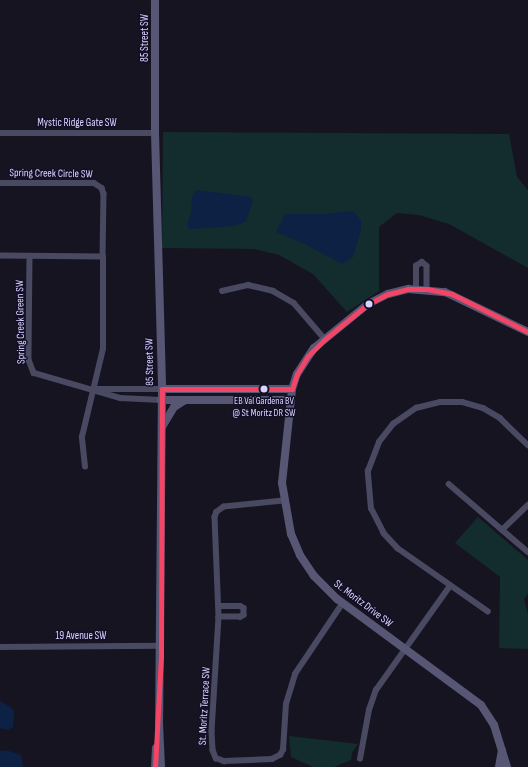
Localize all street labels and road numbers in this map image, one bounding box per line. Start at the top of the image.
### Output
street label: 85 Street SW [138,14,152,62]
street label: Mystic Ridge Gate SW [37,116,117,130]
street label: Spring Creek Circle SW [9,167,93,181]
street label: Spring Creek Green SW [14,280,28,364]
street label: 85 Street SW [143,338,157,386]
street label: St. Moritz Drive SW [331,578,395,630]
street label: 19 Avenue SW [56,629,106,643]
street label: St. Moritz Terrace SW [196,667,214,745]

